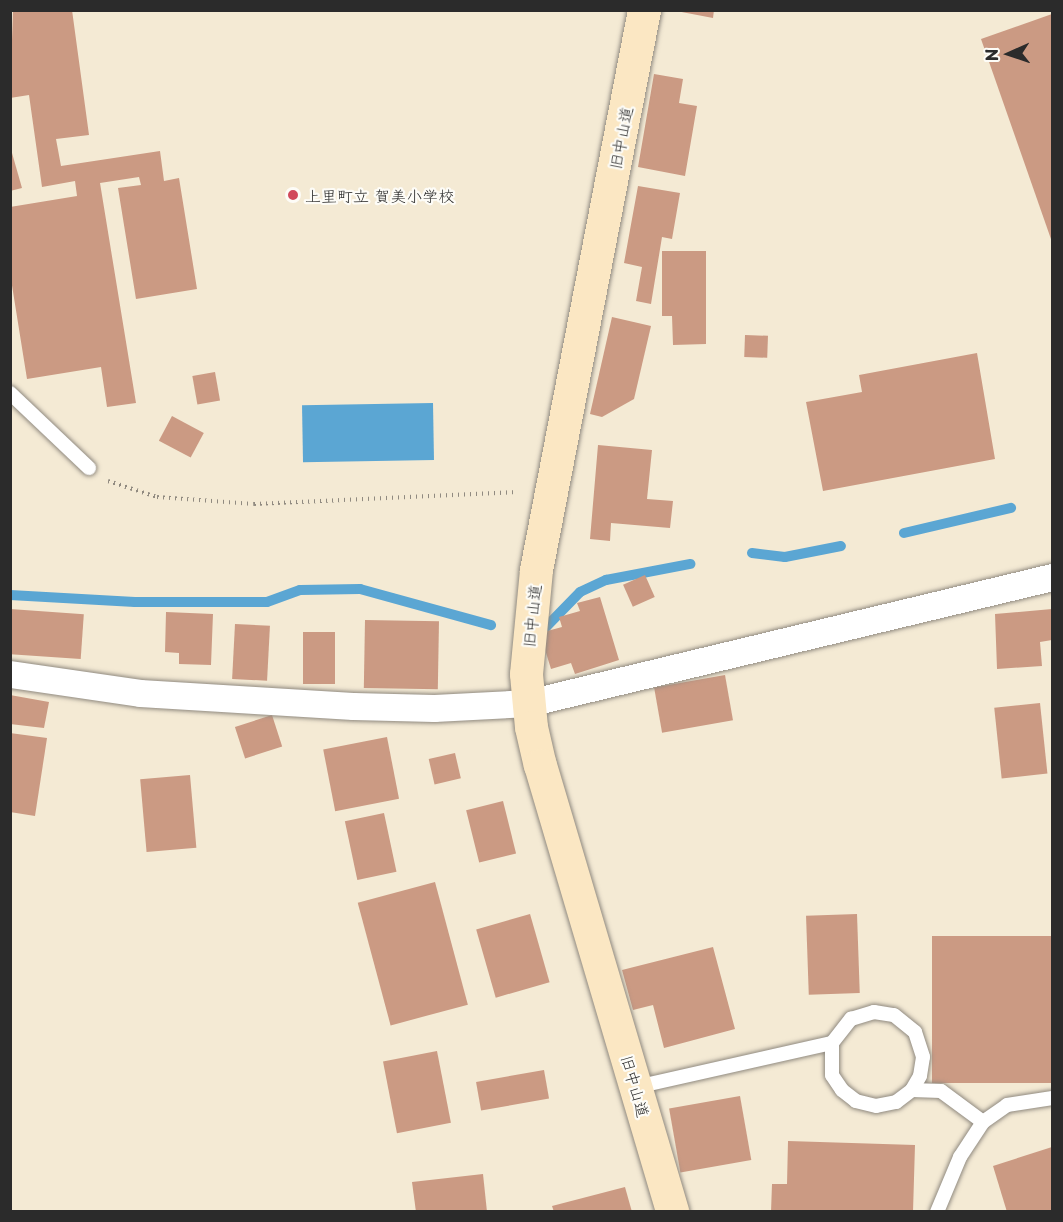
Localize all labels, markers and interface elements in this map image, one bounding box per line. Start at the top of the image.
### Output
north arrow [979,24,1039,84]
text: N [979,48,1003,62]
street label: 旧中山道 [604,105,636,171]
place label: 上里町立 賀美小学校 [305,185,454,205]
marker: 上里町立 賀美小学校 [286,188,300,202]
street label: 旧中山道 [518,583,544,649]
street label: 旧中山道 [618,1053,654,1119]

